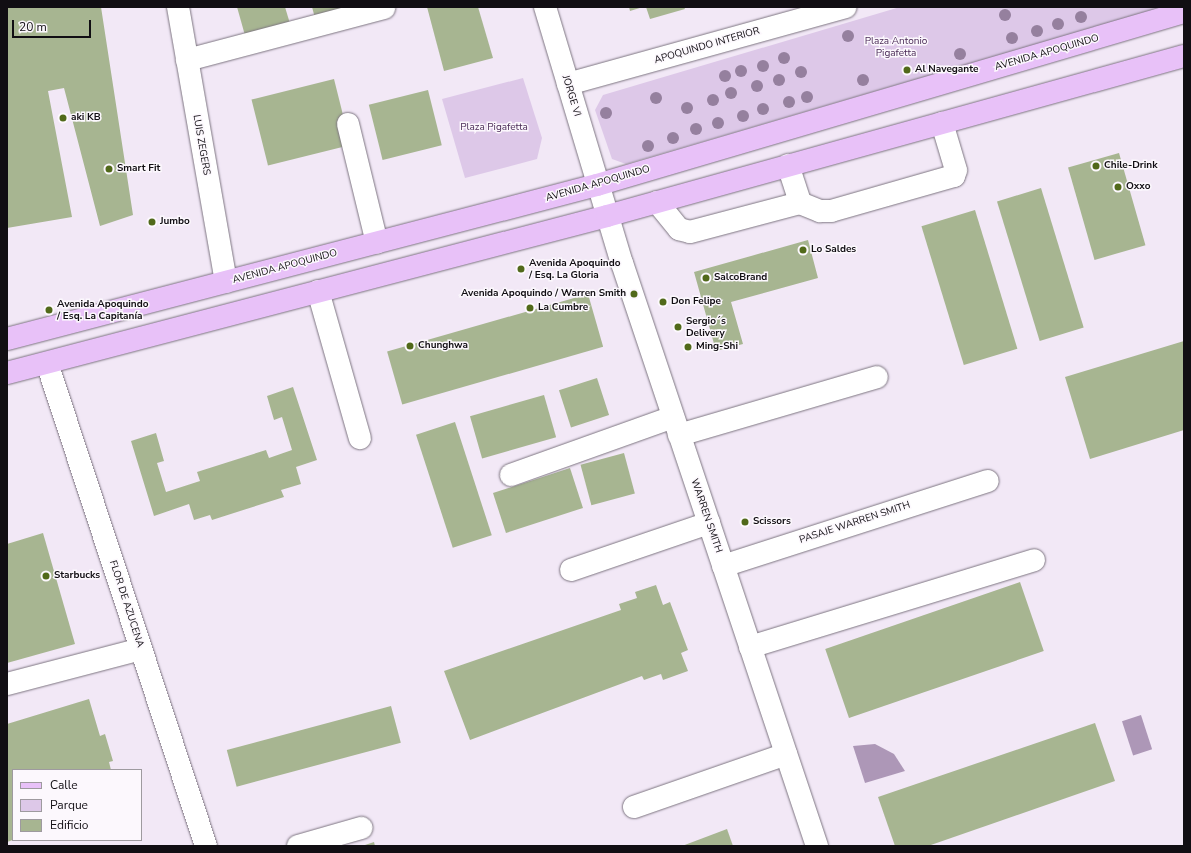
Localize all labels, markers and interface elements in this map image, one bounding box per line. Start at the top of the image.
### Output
scale bar [14,12,93,38]
text: 20 m [19,19,47,35]
street label: APOQUINDO INTERIOR [653,25,761,67]
street label: AVENIDA APOQUINDO [994,32,1100,74]
park label: Plaza Antonio Pigafetta [865,35,927,58]
place label: Al Navegante [915,64,978,76]
marker: Al Navegante [902,65,912,75]
street label: JORGE VI [559,74,583,118]
place label: aki KB [71,112,101,124]
marker: aki KB [58,113,68,123]
street label: LUIS ZEGERS [190,114,212,176]
park label: Plaza Pigafetta [460,122,528,134]
place label: Chile-Drink [1104,160,1158,172]
marker: Chile-Drink [1091,161,1101,171]
place label: Smart Fit [117,163,160,175]
street label: AVENIDA APOQUINDO [545,163,651,205]
marker: Smart Fit [104,164,114,174]
place label: Oxxo [1126,181,1150,193]
marker: Oxxo [1113,182,1123,192]
place label: Jumbo [160,216,190,228]
marker: Jumbo [147,217,157,227]
place label: Lo Saldes [811,244,856,256]
marker: Lo Saldes [798,245,808,255]
street label: AVENIDA APOQUINDO [231,247,339,287]
place label: Avenida Apoquindo / Esq. La Gloria [529,257,620,280]
marker: Avenida Apoquindo / Esq. La Gloria [516,264,526,274]
place label: SalcoBrand [714,272,767,284]
marker: SalcoBrand [701,273,711,283]
place label: Avenida Apoquindo / Warren Smith [461,288,626,300]
marker: Avenida Apoquindo / Warren Smith [629,289,639,299]
place label: Don Felipe [671,296,721,308]
marker: Don Felipe [658,297,668,307]
place label: Avenida Apoquindo / Esq. La Capitanía [57,298,148,322]
place label: La Cumbre [538,302,588,314]
marker: La Cumbre [525,303,535,313]
marker: Avenida Apoquindo / Esq. La Capitanía [44,305,54,315]
place label: Sergio´s Delivery [686,315,726,338]
marker: Sergio´s Delivery [673,322,683,332]
place label: Chunghwa [418,340,468,352]
marker: Chunghwa [405,341,415,351]
place label: Ming-Shi [696,341,738,353]
marker: Ming-Shi [683,342,693,352]
street label: WARREN SMITH [688,477,724,555]
street label: PASAJE WARREN SMITH [798,499,912,547]
place label: Scissors [753,516,791,528]
marker: Scissors [740,517,750,527]
street label: FLOR DE AZUCENA [106,559,146,649]
place label: Starbucks [54,570,100,582]
marker: Starbucks [41,571,51,581]
legend [12,769,142,841]
text: Calle [50,777,78,793]
text: Parque [50,797,88,813]
text: Edificio [50,817,88,833]

